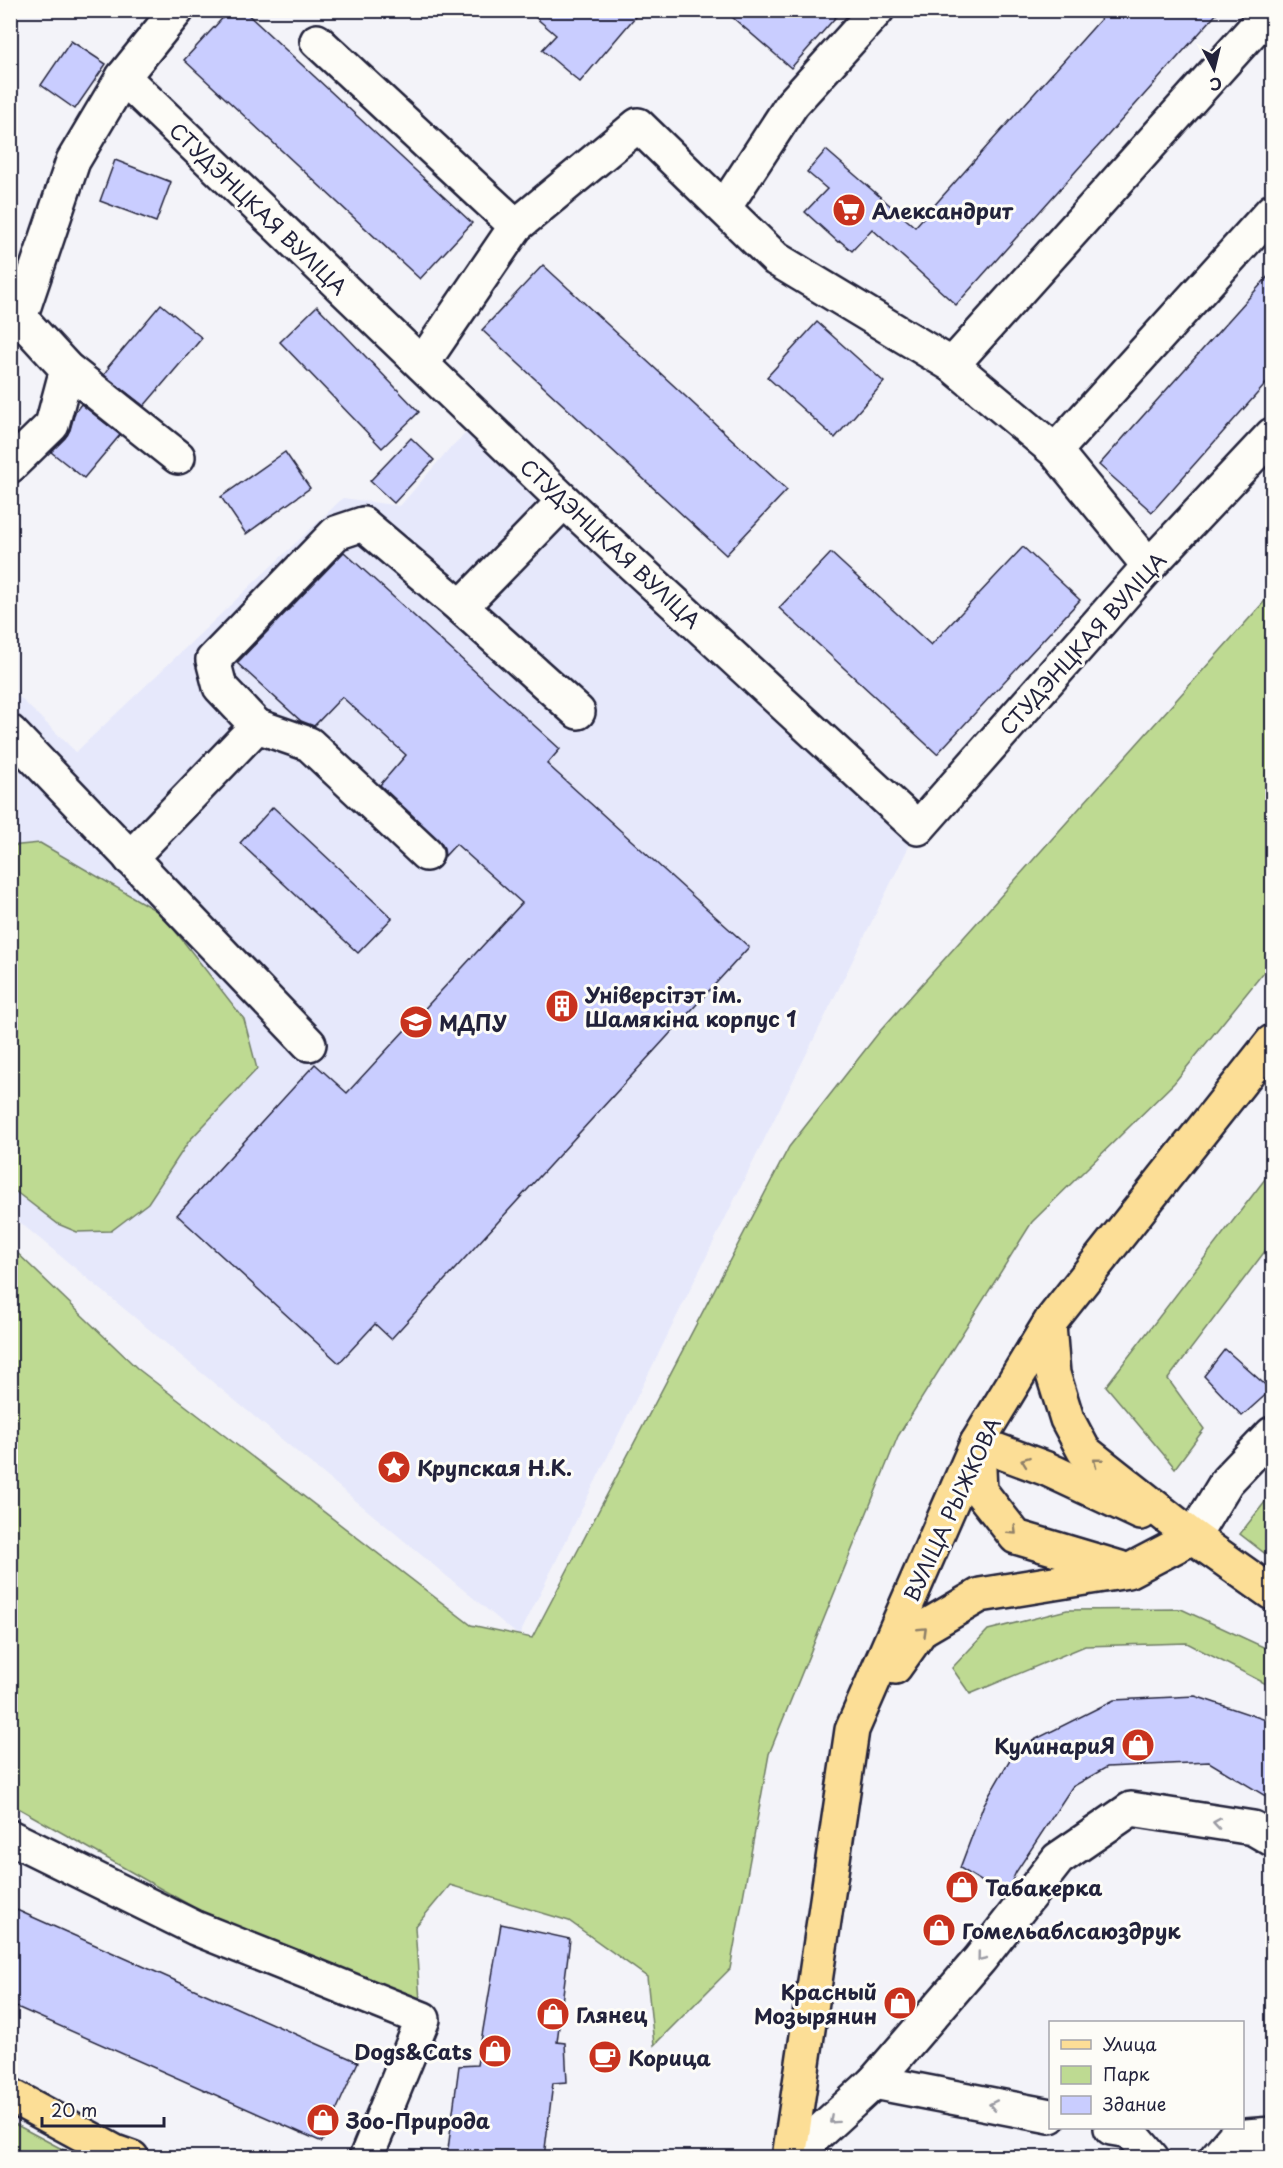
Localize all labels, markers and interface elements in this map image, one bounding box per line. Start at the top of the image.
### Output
north arrow [1184,39,1244,99]
text: С [1209,72,1223,98]
street label: СТУДЭНЦКАЯ ВУЛІЦА [163,114,355,302]
supermarket icon: Александрит [831,192,867,228]
place label: Александрит [872,194,1014,226]
street label: СТУДЭНЦКАЯ ВУЛІЦА [514,451,708,635]
street label: СТУДЭНЦКАЯ ВУЛІЦА [991,544,1173,742]
place label: Універсітэт ім. Шамякіна корпус 1 [584,978,796,1034]
building icon: Універсітэт ім. Шамякіна корпус 1 [544,988,580,1024]
school or university icon: МДПУ [398,1004,434,1040]
place label: МДПУ [439,1006,507,1038]
street label: ВУЛІЦА РЫЖКОВА [894,1412,1008,1606]
place icon: Крупская Н.К. [376,1449,412,1485]
place label: Крупская Н.К. [417,1451,572,1483]
one-way arrow [1020,1456,1031,1468]
one-way arrow [1093,1458,1104,1469]
one-way arrow [1007,1524,1017,1535]
one-way arrow [916,1627,926,1638]
shop icon: КулинариЯ [1120,1727,1156,1763]
place label: КулинариЯ [994,1729,1115,1761]
one-way arrow [1213,1817,1222,1829]
shop icon: Табакерка [944,1869,980,1905]
place label: Табакерка [985,1871,1102,1903]
shop icon: Гомельаблсаюздрук [921,1912,957,1948]
place label: Гомельаблсаюздрук [962,1914,1181,1946]
one-way arrow [978,1950,989,1961]
place label: Красный Мозырянин [754,1975,877,2031]
shop icon: Красный Мозырянин [882,1985,918,2021]
shop icon: Глянец [535,1996,571,2032]
place label: Глянец [576,1998,648,2030]
legend [1049,2021,1244,2129]
text: Улица [1103,2030,1157,2057]
shop icon: Dogs&Cats [477,2033,513,2069]
place label: Dogs&Cats [354,2035,472,2067]
cafe icon: Корица [587,2039,623,2075]
place label: Корица [628,2041,711,2073]
text: Парк [1103,2060,1150,2087]
scale bar [42,2090,164,2128]
text: Здание [1103,2090,1166,2117]
text: 20 m [51,2096,97,2123]
one-way arrow [988,2099,998,2112]
shop icon: Зоо-Природа [305,2102,341,2138]
place label: Зоо-Природа [345,2104,490,2136]
one-way arrow [829,2113,839,2124]

